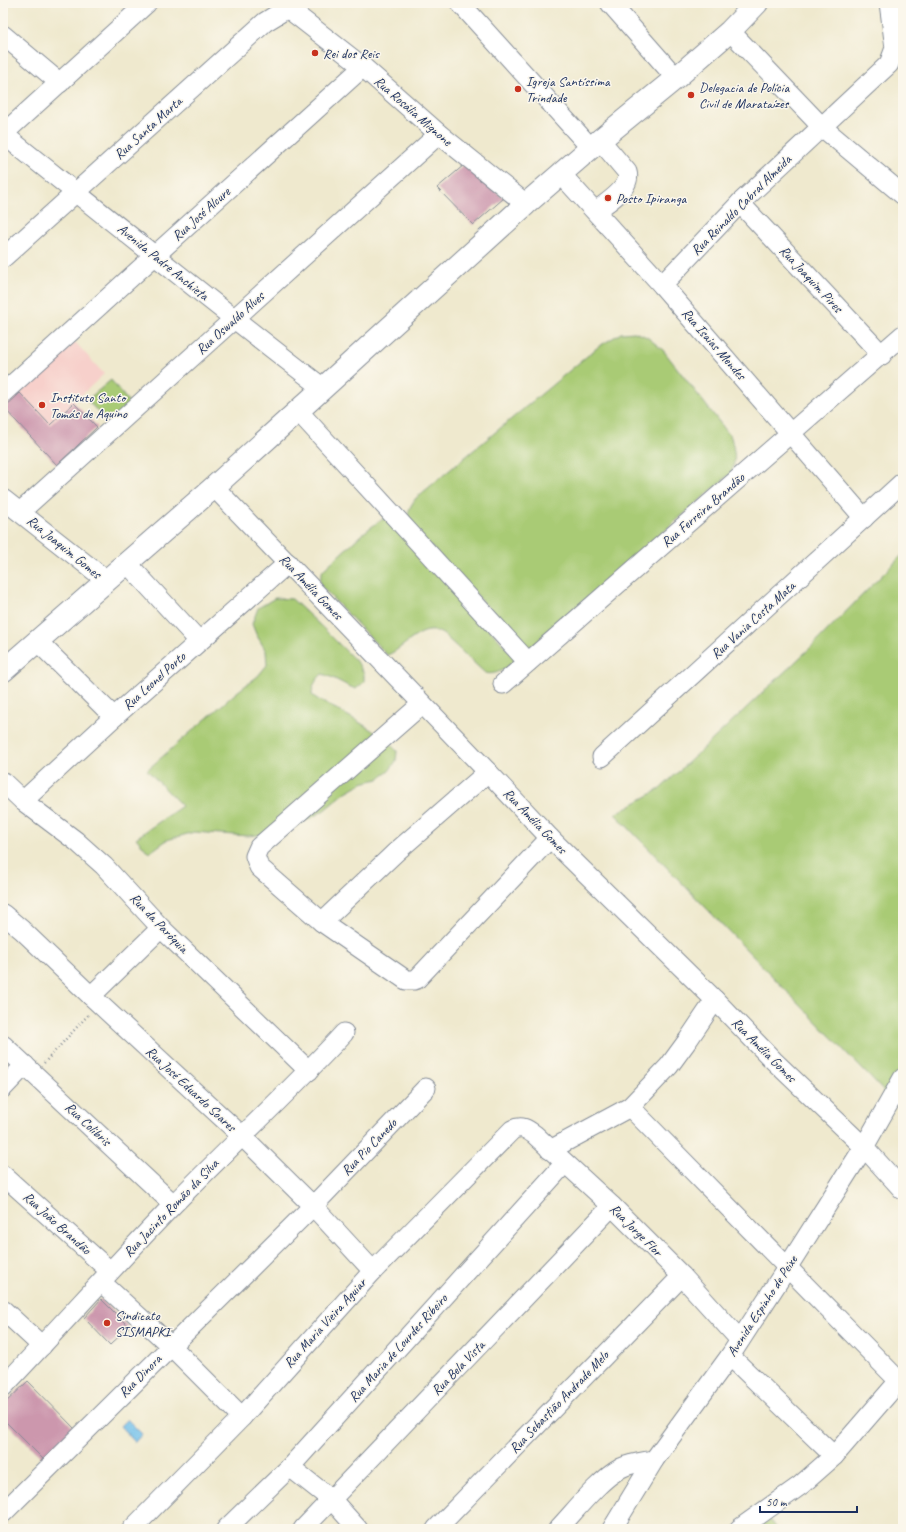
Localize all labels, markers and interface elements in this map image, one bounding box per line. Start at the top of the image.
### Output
place label: Rei dos Reis [323,45,380,62]
marker: Rei dos Reis [310,48,320,58]
street label: Rua Rosália Mignone [371,72,457,150]
place label: Igreja Santíssima Trindade [526,73,611,106]
place label: Delegacia de Polícia Civil de Marataízes [699,79,790,112]
marker: Igreja Santíssima Trindade [513,84,523,94]
marker: Delegacia de Polícia Civil de Marataízes [686,90,696,100]
street label: Rua Santa Marta [111,92,186,163]
street label: Rua Reinaldo Cabral Almeida [687,150,796,259]
street label: Rua José Alcure [168,183,235,245]
place label: Posto Ipiranga [616,190,688,207]
marker: Posto Ipiranga [603,193,613,203]
street label: Avenida Padre Anchieta [114,220,213,305]
street label: Rua Joaquim Pires [776,242,847,317]
street label: Rua Oswaldo Alves [192,287,268,358]
street label: Rua Isaias Mendes [678,305,751,384]
place label: Instituto Santo Tomás de Aquino [50,389,128,422]
marker: Instituto Santo Tomás de Aquino [37,400,47,410]
street label: Rua Ferreira Brandão [658,468,749,551]
street label: Rua Joaquim Gomes [23,512,105,583]
street label: Rua Amélia Gomes [276,551,347,624]
street label: Rua Vania Costa Mata [707,577,800,662]
street label: Rua Leonel Porto [119,648,190,714]
street label: Rua Amélia Gomes [500,785,571,858]
street label: Rua da Paróquia [126,890,193,957]
street label: Rua Amélia Gomes [728,1014,801,1087]
street label: Rua José Eduardo Soares [142,1043,241,1136]
street label: Rua Colibris [62,1099,115,1150]
street label: Rua Pio Canedo [338,1114,401,1179]
street label: Rua Jacinto Romão da Silva [120,1155,223,1261]
street label: Rua João Brandão [19,1188,95,1259]
street label: Rua Jorge Flor [606,1200,667,1261]
street label: Avenida Espinho de Peixe [723,1251,802,1360]
street label: Rua Maria Vieira Aguiar [280,1274,371,1372]
street label: Rua Maria de Lourdes Ribeiro [345,1290,452,1406]
place label: Sindicato SISMAPKI [115,1307,173,1340]
marker: Sindicato SISMAPKI [102,1318,112,1328]
street label: Rua Bela Vista [428,1336,489,1399]
street label: Rua Sebastião Andrade Melo [506,1346,614,1457]
street label: Rua Dinora [115,1350,166,1401]
scale bar [760,1488,857,1514]
text: 50 m [766,1494,788,1510]

